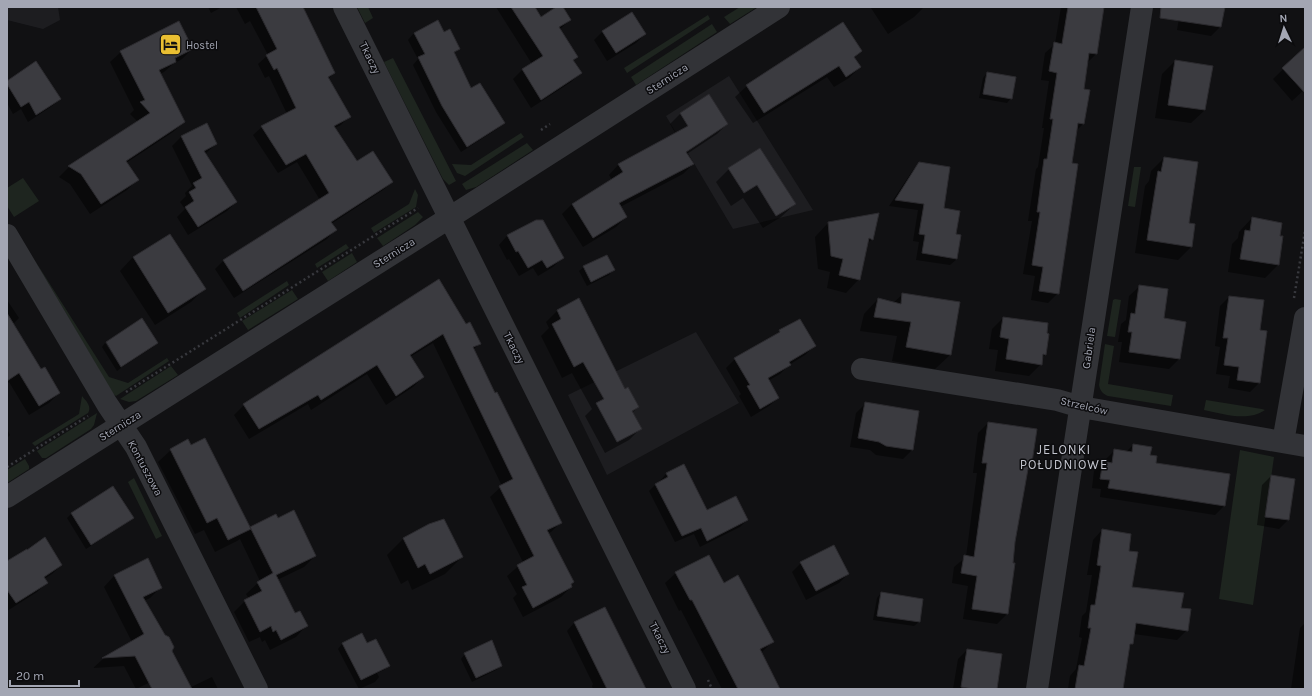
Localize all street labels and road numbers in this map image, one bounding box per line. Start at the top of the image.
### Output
street label: Tkaczy [357,40,383,76]
street label: Sternicza [644,61,690,97]
street label: Sternicza [371,235,417,271]
street label: Gabriela [1080,326,1098,370]
street label: Tkaczy [501,330,527,366]
street label: Strzelców [1059,394,1109,418]
street label: Sternicza [97,408,143,444]
street label: Kontuszowa [125,438,165,498]
street label: Tkaczy [647,620,673,656]

